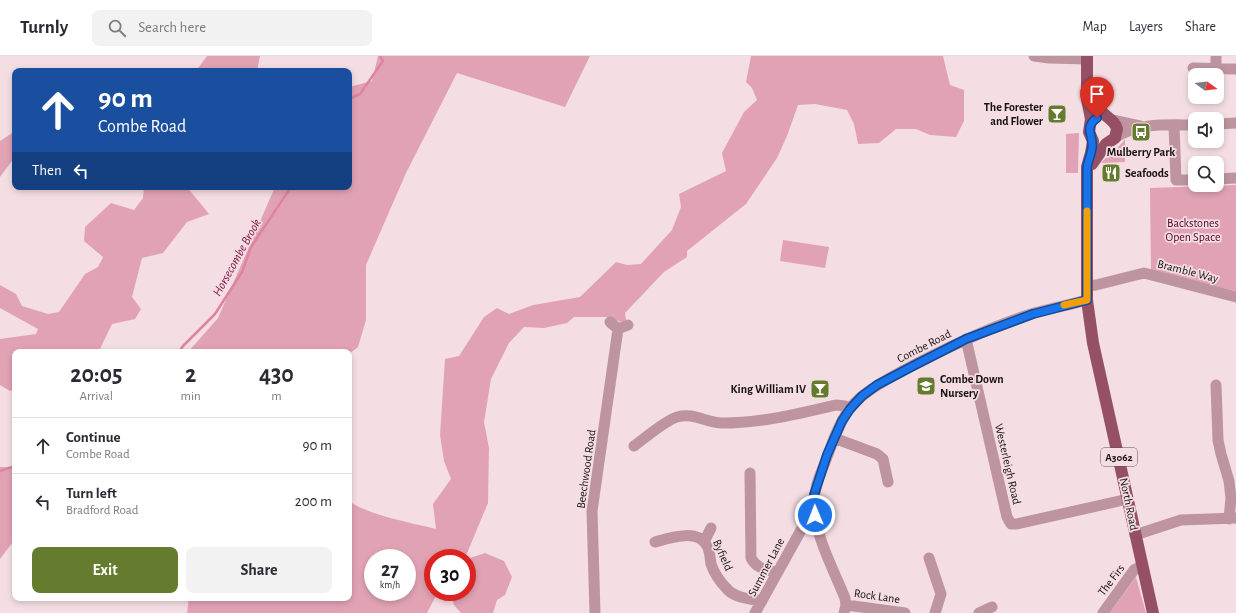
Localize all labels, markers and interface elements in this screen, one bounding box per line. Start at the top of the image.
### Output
search box [92,10,372,46]
icon: search [106,17,128,39]
text: Turnly [20,18,68,37]
text: Search here [138,20,206,35]
text: Map [1082,20,1107,34]
text: Layers [1129,20,1163,34]
text: Share [1185,20,1216,34]
north arrow [1188,68,1224,104]
map controls [1188,68,1224,192]
pin [1080,77,1114,118]
icon: arrive [1086,83,1108,105]
icon: ahead [32,84,84,136]
text: 90 m [98,85,153,113]
place label: The Forester and Flower [984,101,1044,127]
bar icon: The Forester and Flower [1046,103,1068,125]
button: sound [1188,112,1224,148]
text: Combe Road [98,118,186,136]
bus stop icon: Mulberry Park [1130,121,1152,143]
place label: Mulberry Park [1107,146,1175,159]
button: search [1188,156,1224,192]
icon: left [70,160,92,182]
restaurant icon: Seafoods [1100,162,1122,184]
text: Then [32,163,62,178]
place label: Seafoods [1125,167,1169,179]
water label: Horsecombe Brook [211,217,264,298]
park label: Backstones Open Space [1166,217,1220,243]
street label: Bramble Way [1156,258,1220,285]
street label: Combe Road [895,327,953,365]
text: 20:05 [70,363,122,387]
text: 2 [185,363,196,387]
text: 430 [259,363,294,387]
place label: Combe Down Nursery [940,373,1004,400]
school or university icon: Combe Down Nursery [915,375,937,397]
bar icon: King William IV [809,378,831,400]
place label: King William IV [731,383,807,395]
text: Arrival [80,390,113,403]
text: min [181,390,201,403]
text: m [271,390,282,403]
street label: Westerleigh Road [993,422,1023,506]
street label: Beechwood Road [575,429,597,509]
text: Continue [66,430,121,445]
icon: ahead [32,435,54,457]
text: 90 m [303,438,332,453]
text: Combe Road [66,448,130,461]
road number: A3062 [1101,448,1137,466]
street label: North Road [1118,477,1140,531]
text: Turn left [66,486,117,501]
icon: left [32,491,54,513]
text: 200 m [295,494,332,509]
position arrow [794,494,836,536]
text: Bradford Road [66,504,139,517]
street label: Summer Lane [746,536,786,598]
street label: Byfield [710,538,735,573]
button: Exit [32,547,178,593]
button: Share [186,547,332,593]
speed limit sign: 30 [424,549,476,601]
text: 27 [381,560,399,580]
street label: The Firs [1095,562,1127,598]
text: km/h [380,580,400,590]
street label: Rock Lane [853,587,901,605]

